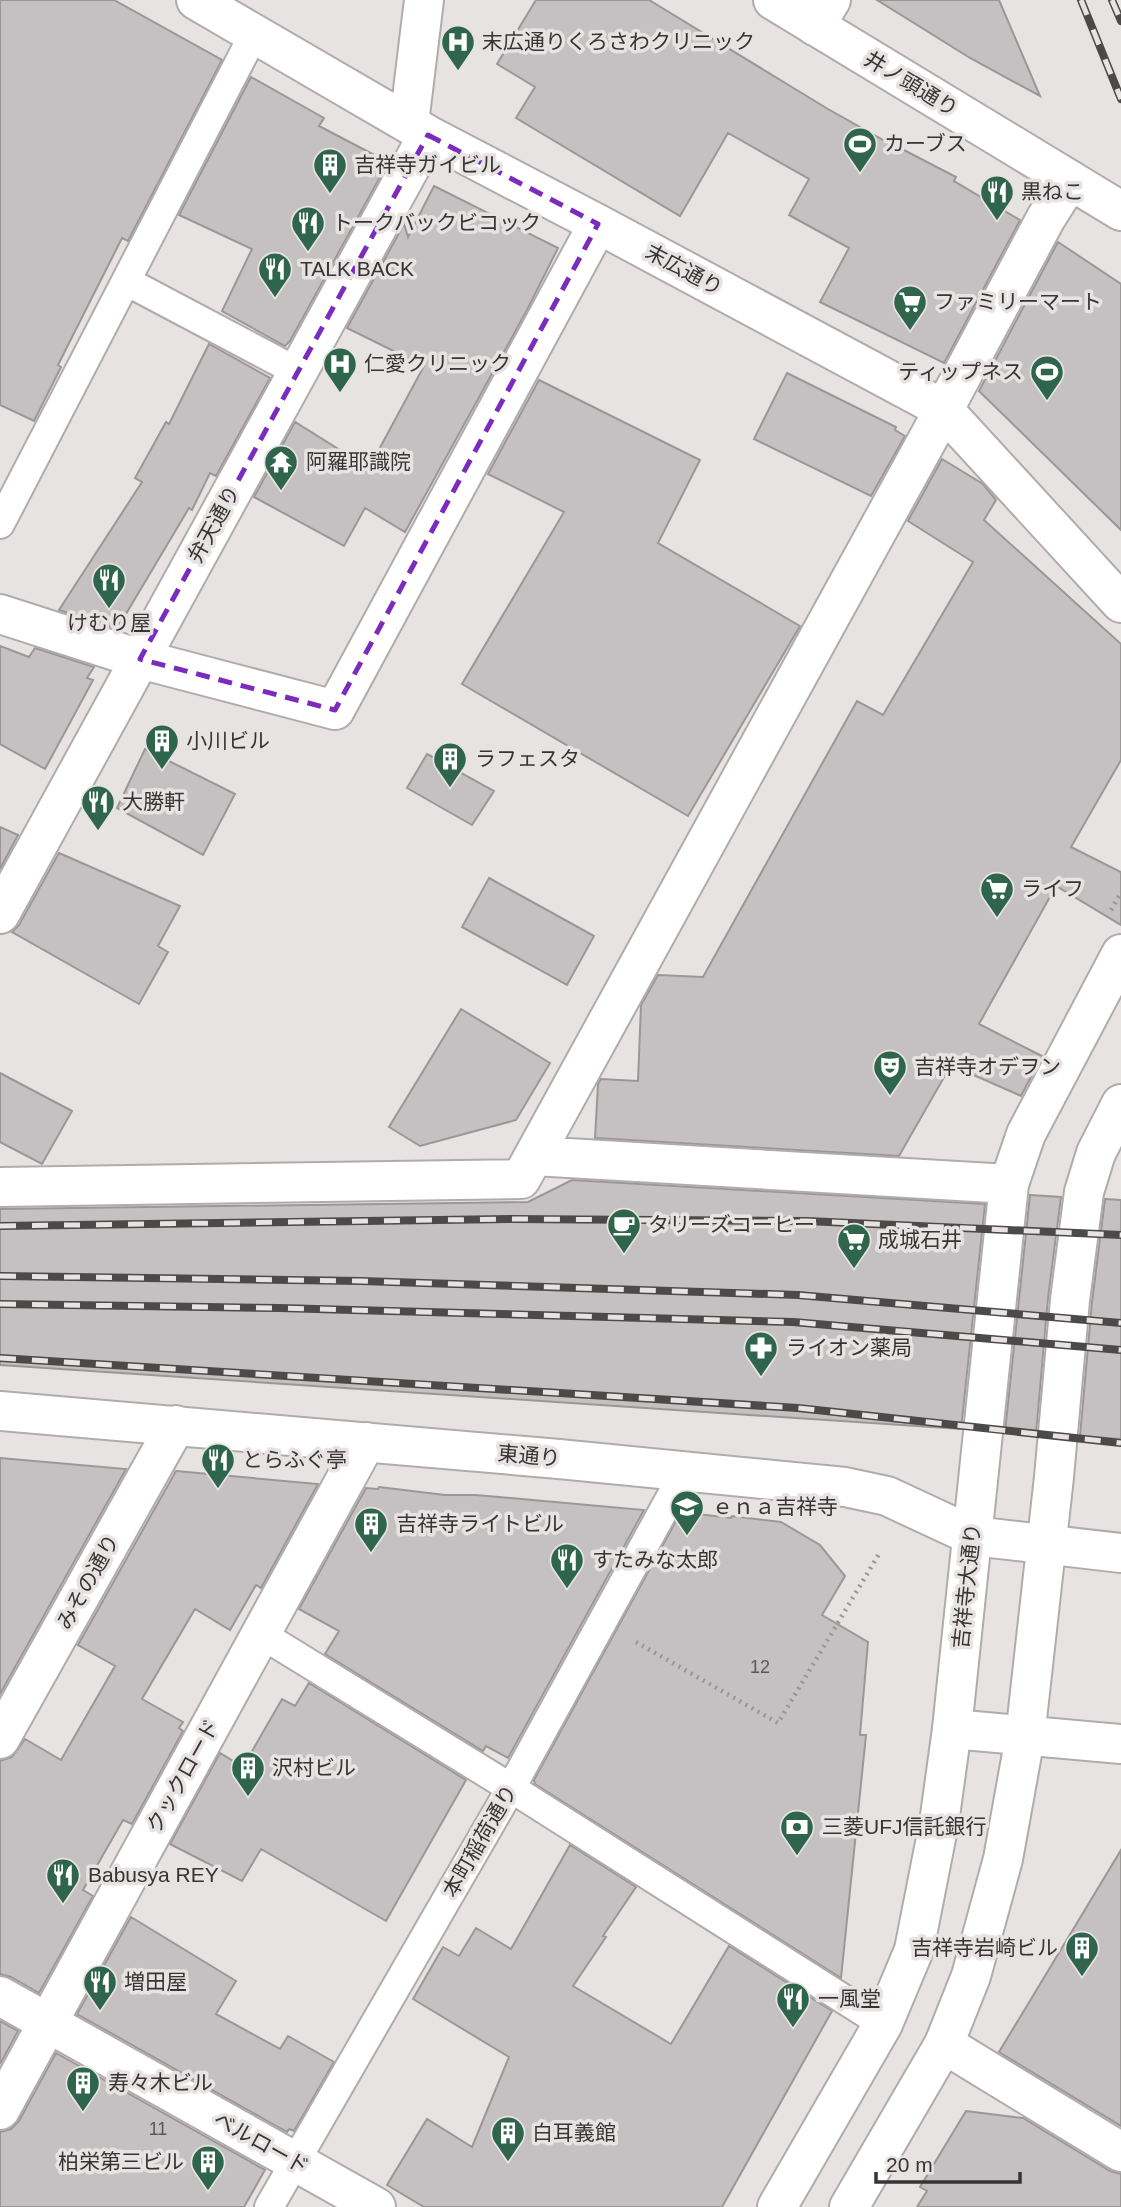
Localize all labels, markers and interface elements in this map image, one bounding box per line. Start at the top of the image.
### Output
hospital icon: 末広通りくろさわクリニック [439,23,477,72]
place label: 末広通りくろさわクリニック [482,30,755,53]
street label: 井ノ頭通り [860,47,962,120]
sports icon: カーブス [841,125,879,174]
place label: カーブス [884,132,967,155]
building icon: 吉祥寺ガイビル [311,146,349,195]
place label: 吉祥寺ガイビル [354,153,501,176]
restaurant icon: 黒ねこ [978,173,1016,222]
place label: 黒ねこ [1021,180,1084,203]
restaurant icon: トークバックビコック [289,204,327,253]
place label: トークバックビコック [332,211,541,234]
street label: 末広通り [642,240,727,299]
restaurant icon: TALK BACK [256,250,294,299]
place label: TALK BACK [300,257,414,280]
supermarket icon: ファミリーマート [891,283,929,332]
place label: ファミリーマート [934,290,1102,313]
hospital icon: 仁愛クリニック [321,345,359,394]
place label: 仁愛クリニック [364,352,511,375]
sports icon: ティップネス [1028,353,1066,402]
place label: ティップネス [898,360,1023,383]
temple icon: 阿羅耶識院 [262,443,300,492]
place label: 阿羅耶識院 [306,450,411,473]
street label: 弁天通り [183,481,244,566]
restaurant icon: けむり屋 [90,561,128,610]
place label: けむり屋 [67,611,151,634]
building icon: 小川ビル [143,722,181,771]
place label: 小川ビル [186,729,270,752]
building icon: ラフェスタ [431,740,469,789]
place label: ラフェスタ [475,747,580,770]
restaurant icon: 大勝軒 [79,783,117,832]
place label: 大勝軒 [122,790,185,813]
supermarket icon: ライフ [978,870,1016,919]
place label: ライフ [1021,877,1084,900]
theatre icon: 吉祥寺オデヲン [871,1048,909,1097]
place label: 吉祥寺オデヲン [914,1055,1061,1078]
cafe icon: タリーズコーヒー [605,1206,643,1255]
place label: タリーズコーヒー [648,1213,815,1236]
supermarket icon: 成城石井 [835,1221,873,1270]
place label: 成城石井 [878,1228,962,1251]
pharmacy icon: ライオン薬局 [742,1329,780,1378]
place label: ライオン薬局 [786,1336,912,1359]
restaurant icon: とらふぐ亭 [199,1441,237,1490]
street label: 東通り [497,1441,561,1470]
place label: とらふぐ亭 [242,1448,347,1471]
school or university icon: ｅｎａ吉祥寺 [668,1488,706,1537]
place label: ｅｎａ吉祥寺 [712,1495,838,1518]
building icon: 吉祥寺ライトビル [352,1505,390,1554]
place label: 吉祥寺ライトビル [396,1512,564,1535]
street label: 吉祥寺大通り [948,1522,985,1650]
street label: みその通り [52,1530,123,1633]
restaurant icon: すたみな太郎 [548,1541,586,1590]
place label: すたみな太郎 [592,1548,718,1571]
house number: 12 [750,1657,770,1677]
street label: クックロード [142,1715,223,1836]
building icon: 沢村ビル [229,1749,267,1798]
place label: 沢村ビル [272,1756,356,1779]
street label: 本町稲荷通り [438,1780,521,1901]
bank icon: 三菱UFJ信託銀行 [778,1808,816,1857]
place label: 三菱UFJ信託銀行 [822,1815,987,1838]
restaurant icon: Babusya REY [44,1856,82,1905]
place label: Babusya REY [88,1863,219,1886]
building icon: 吉祥寺岩崎ビル [1063,1929,1101,1978]
place label: 吉祥寺岩崎ビル [911,1936,1058,1959]
restaurant icon: 増田屋 [81,1963,119,2012]
place label: 増田屋 [124,1970,187,1993]
restaurant icon: 一風堂 [774,1980,812,2029]
place label: 一風堂 [818,1987,881,2010]
building icon: 寿々木ビル [64,2064,102,2113]
place label: 寿々木ビル [108,2071,213,2094]
street label: ベルロード [210,2107,313,2178]
building icon: 白耳義館 [489,2114,527,2163]
house number: 11 [149,2119,167,2139]
place label: 白耳義館 [532,2121,616,2144]
scale bar [876,2140,1020,2184]
building icon: 柏栄第三ビル [189,2143,227,2192]
place label: 柏栄第三ビル [58,2150,184,2173]
text: 20 m [886,2153,933,2176]

